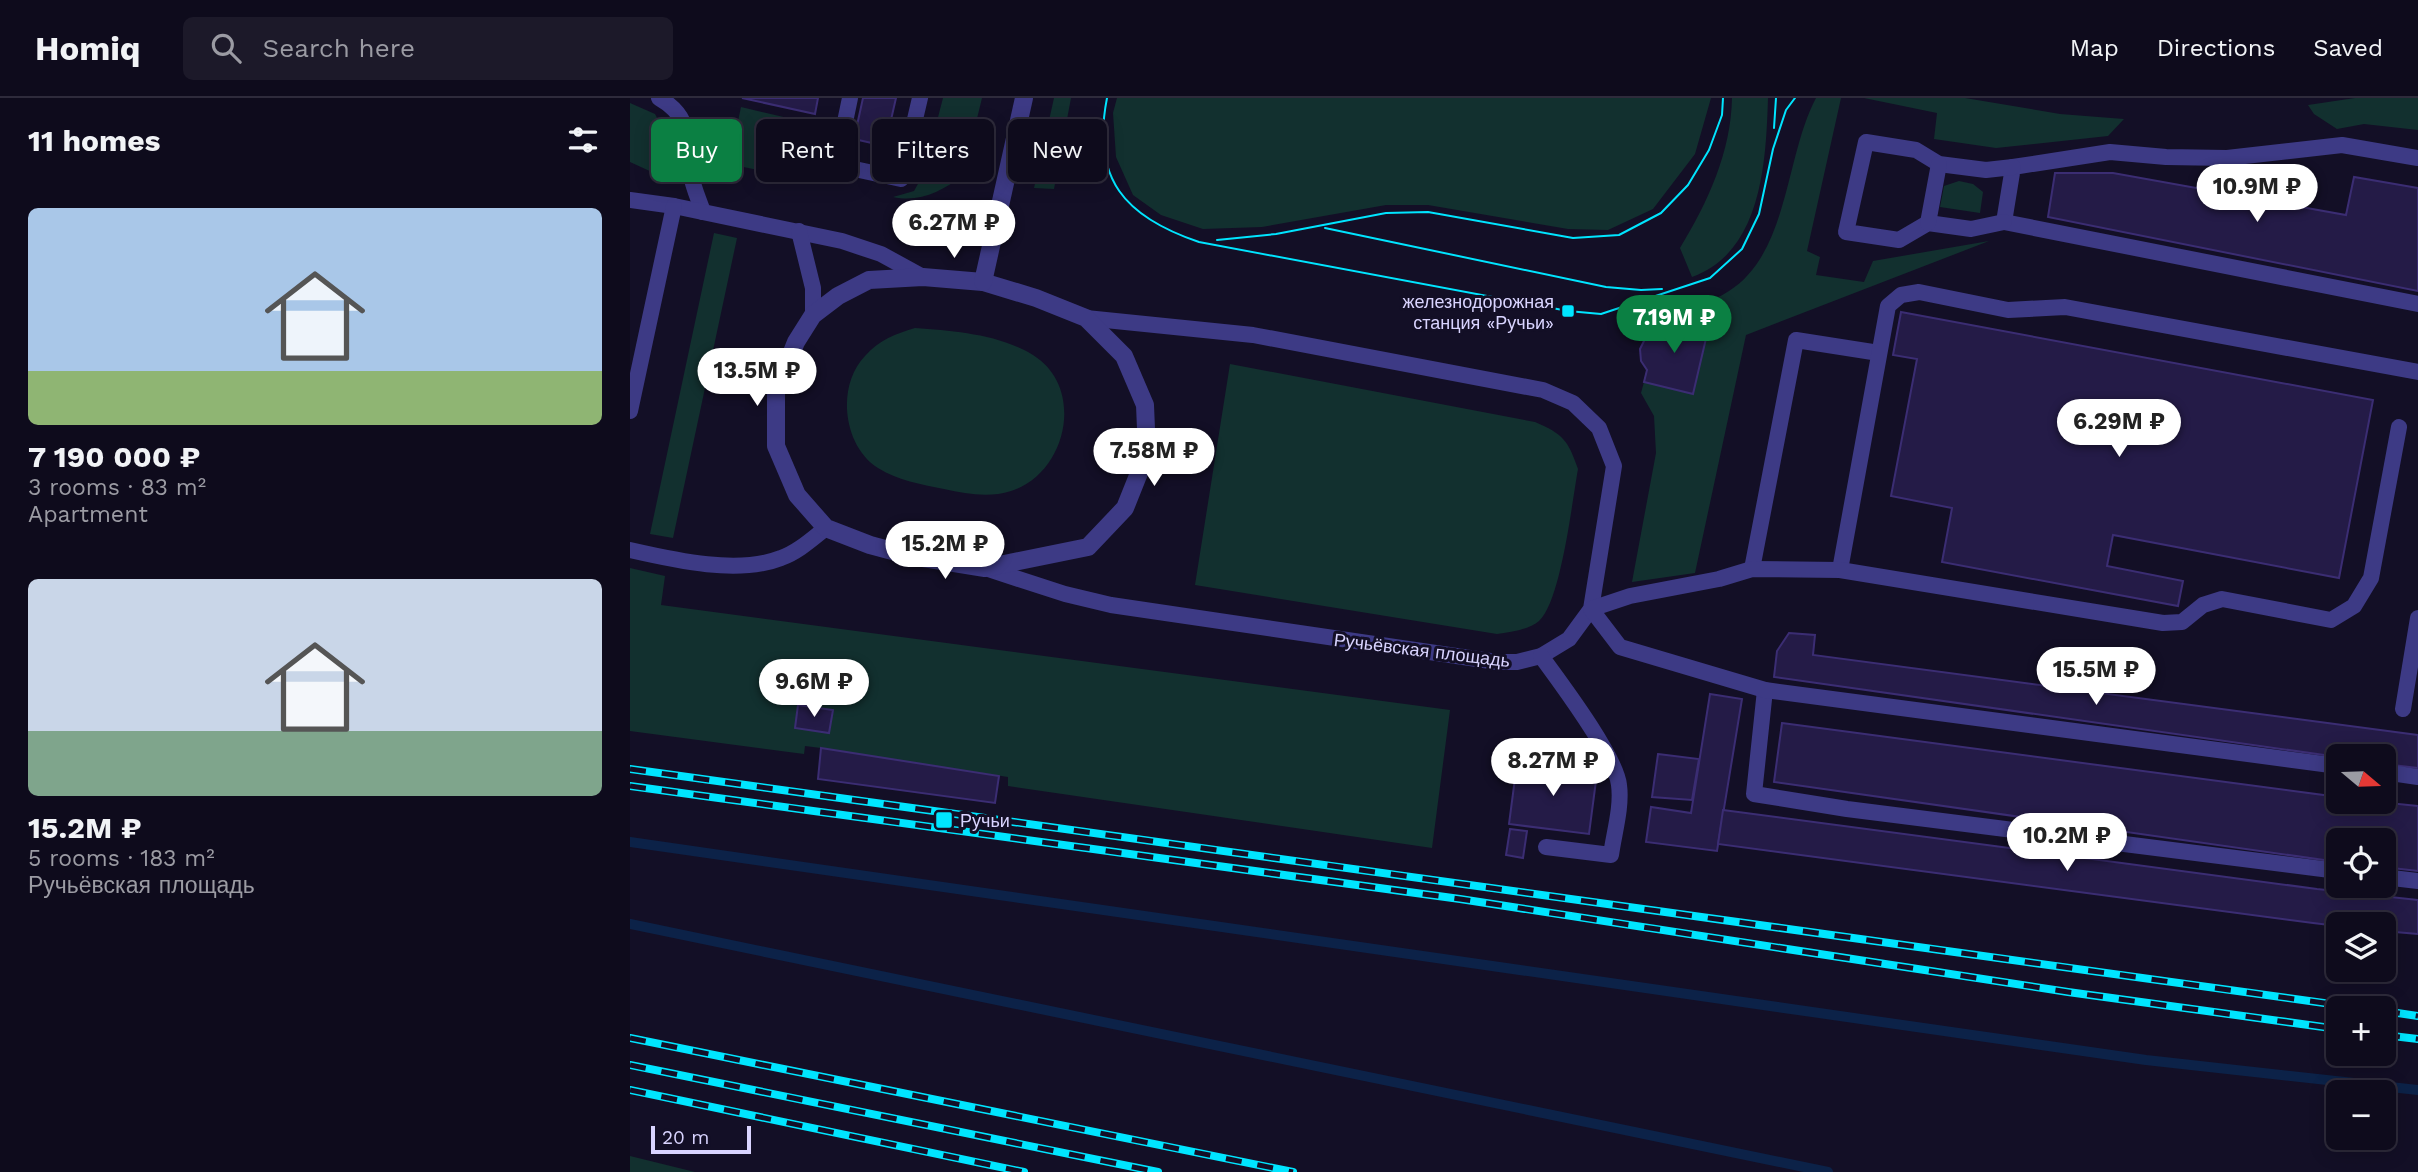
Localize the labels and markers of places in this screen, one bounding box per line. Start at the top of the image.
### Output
pin: 10.9M ₽ [2192,164,2322,224]
pin: 6.27M ₽ [889,200,1019,260]
place label: железнодорожная станция «Ручьи» [1403,291,1554,333]
pin: 7.19M ₽ [1609,296,1739,355]
marker: железнодорожная станция «Ручьи» [1560,303,1576,319]
pin: 13.5M ₽ [692,348,822,408]
pin: 6.29M ₽ [2054,400,2184,459]
pin: 7.58M ₽ [1089,428,1219,488]
pin: 15.2M ₽ [880,522,1010,581]
pin: 15.5M ₽ [2031,648,2161,707]
pin: 9.6M ₽ [757,660,871,719]
pin: 8.27M ₽ [1488,738,1618,798]
marker: Ручьи [934,810,954,830]
place label: Ручьи [960,810,1010,831]
pin: 10.2M ₽ [2002,814,2132,873]

